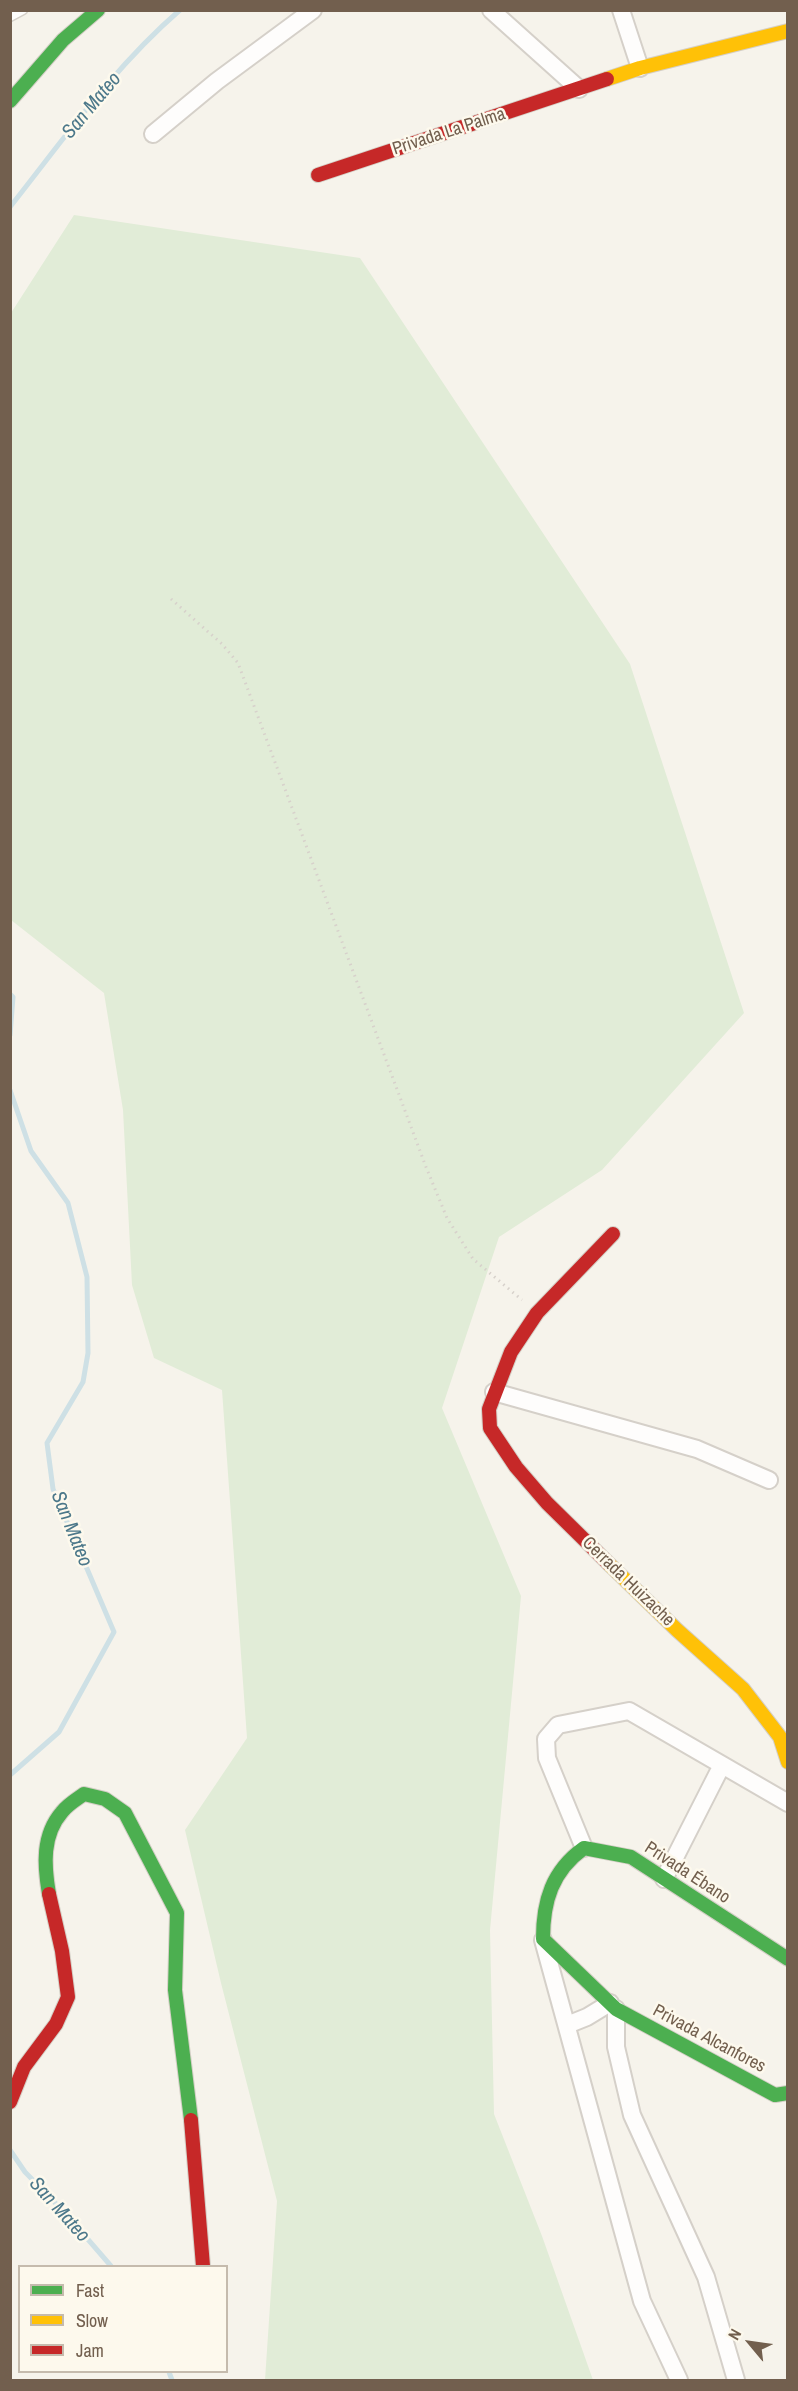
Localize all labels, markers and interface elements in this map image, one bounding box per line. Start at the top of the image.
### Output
water label: San Mateo [57,68,127,144]
street label: Privada La Palma [390,104,508,160]
water label: San Mateo [45,1488,97,1570]
street label: Cerrada Huizache [577,1533,679,1631]
street label: Privada Ébano [640,1837,734,1909]
street label: Privada Alcanfores [649,2000,769,2078]
water label: San Mateo [24,2172,94,2248]
legend [18,2265,228,2373]
text: Fast [76,2278,104,2303]
text: Slow [76,2308,108,2333]
north arrow [720,2313,780,2373]
text: N [722,2325,746,2344]
text: Jam [76,2338,104,2363]

